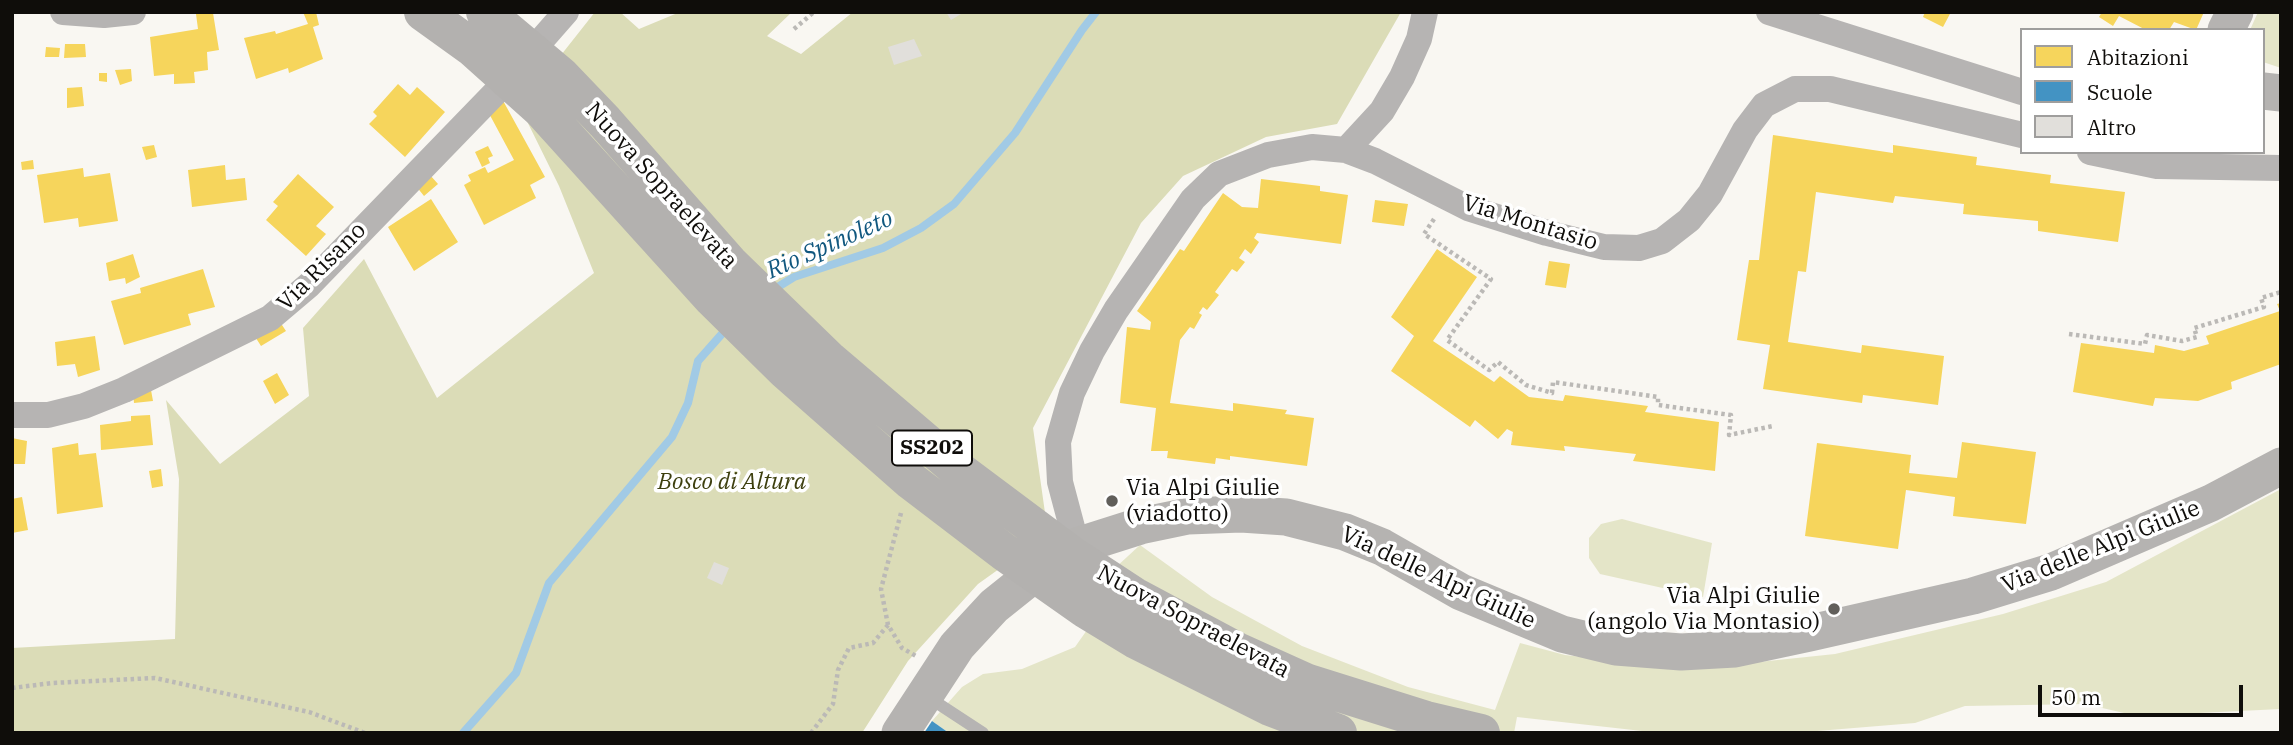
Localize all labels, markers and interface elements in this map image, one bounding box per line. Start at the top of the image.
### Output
legend [2020,28,2265,154]
text: Abitazioni [2087,43,2189,71]
text: Scuole [2087,78,2153,106]
street label: Nuova Sopraelevata [579,97,743,275]
text: Altro [2087,113,2136,141]
street label: Via Montasio [1459,189,1601,257]
water label: Rio Spinoleto [762,204,898,286]
street label: Via Risano [272,217,372,317]
road number: SS202 [892,430,972,466]
park label: Bosco di Altura [658,468,806,496]
place label: Via Alpi Giulie (viadotto) [1126,474,1280,528]
marker: Via Alpi Giulie (viadotto) [1104,493,1120,509]
street label: Via delle Alpi Giulie [1998,495,2204,599]
street label: Via delle Alpi Giulie [1336,521,1540,635]
street label: Nuova Sopraelevata [1092,559,1294,685]
place label: Via Alpi Giulie (angolo Via Montasio) [1587,582,1820,636]
marker: Via Alpi Giulie (angolo Via Montasio) [1826,601,1842,617]
scale bar [2041,672,2246,716]
text: 50 m [2051,683,2101,711]

